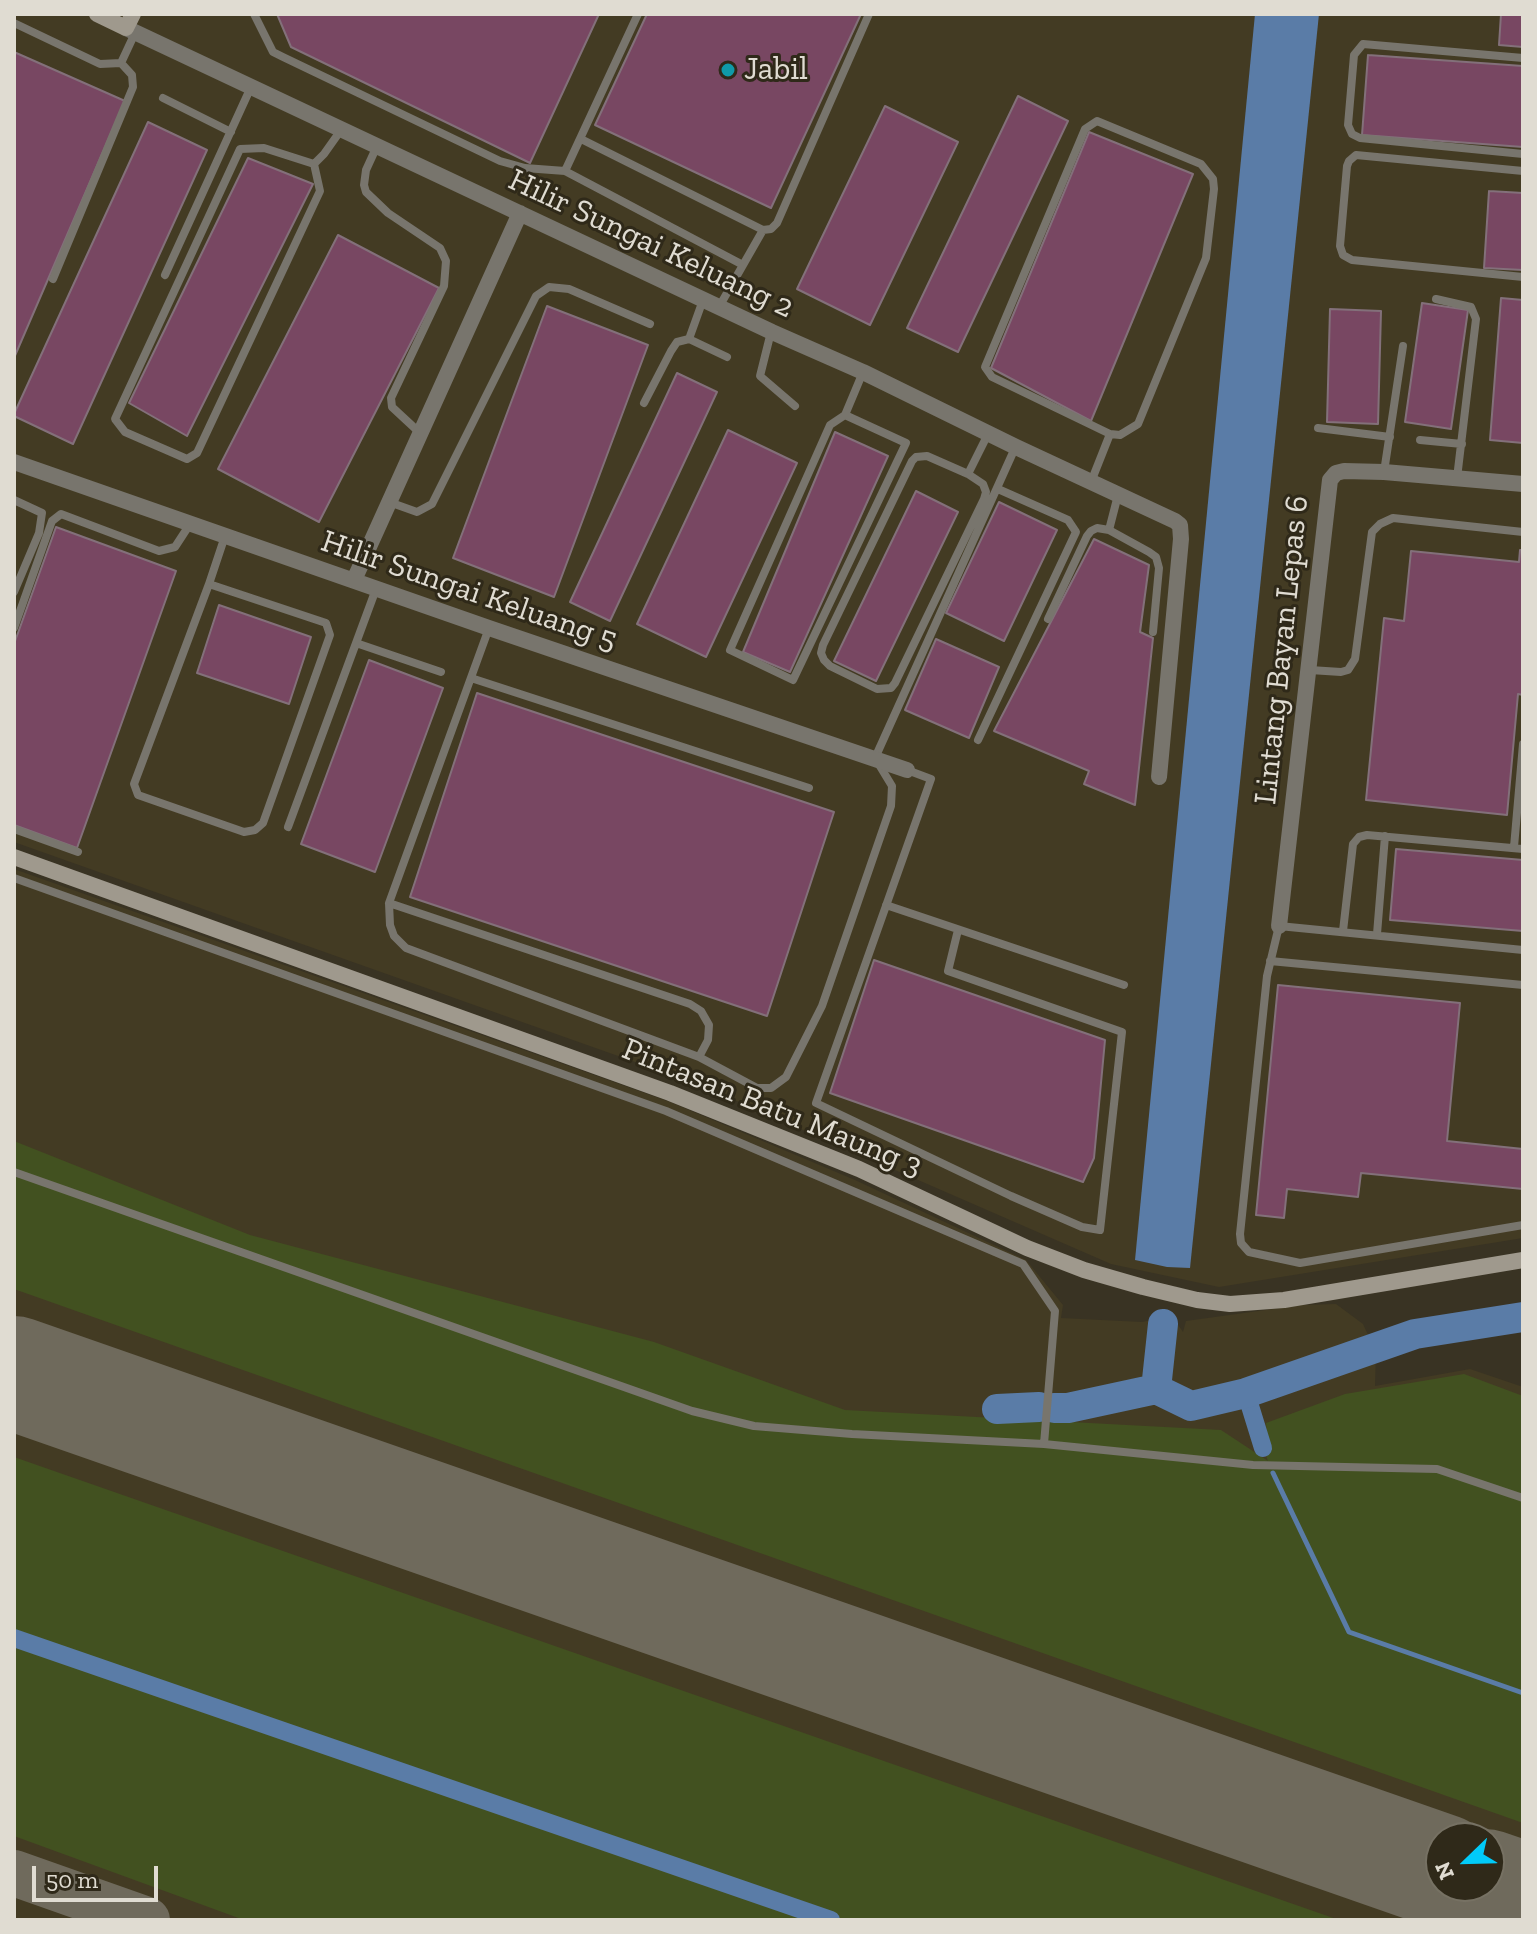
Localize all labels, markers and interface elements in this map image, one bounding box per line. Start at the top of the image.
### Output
place label: Jabil [744,51,808,89]
marker: Jabil [719,61,737,79]
street label: Hilir Sungai Keluang 2 [502,161,800,327]
street label: Lintang Bayan Lepas 6 [1247,494,1317,806]
street label: Hilir Sungai Keluang 5 [316,522,622,660]
street label: Pintasan Batu Maung 3 [616,1030,928,1186]
north arrow [1425,1822,1505,1902]
scale bar [36,1850,162,1900]
text: N [1429,1858,1460,1884]
text: 50 m [46,1865,98,1894]

